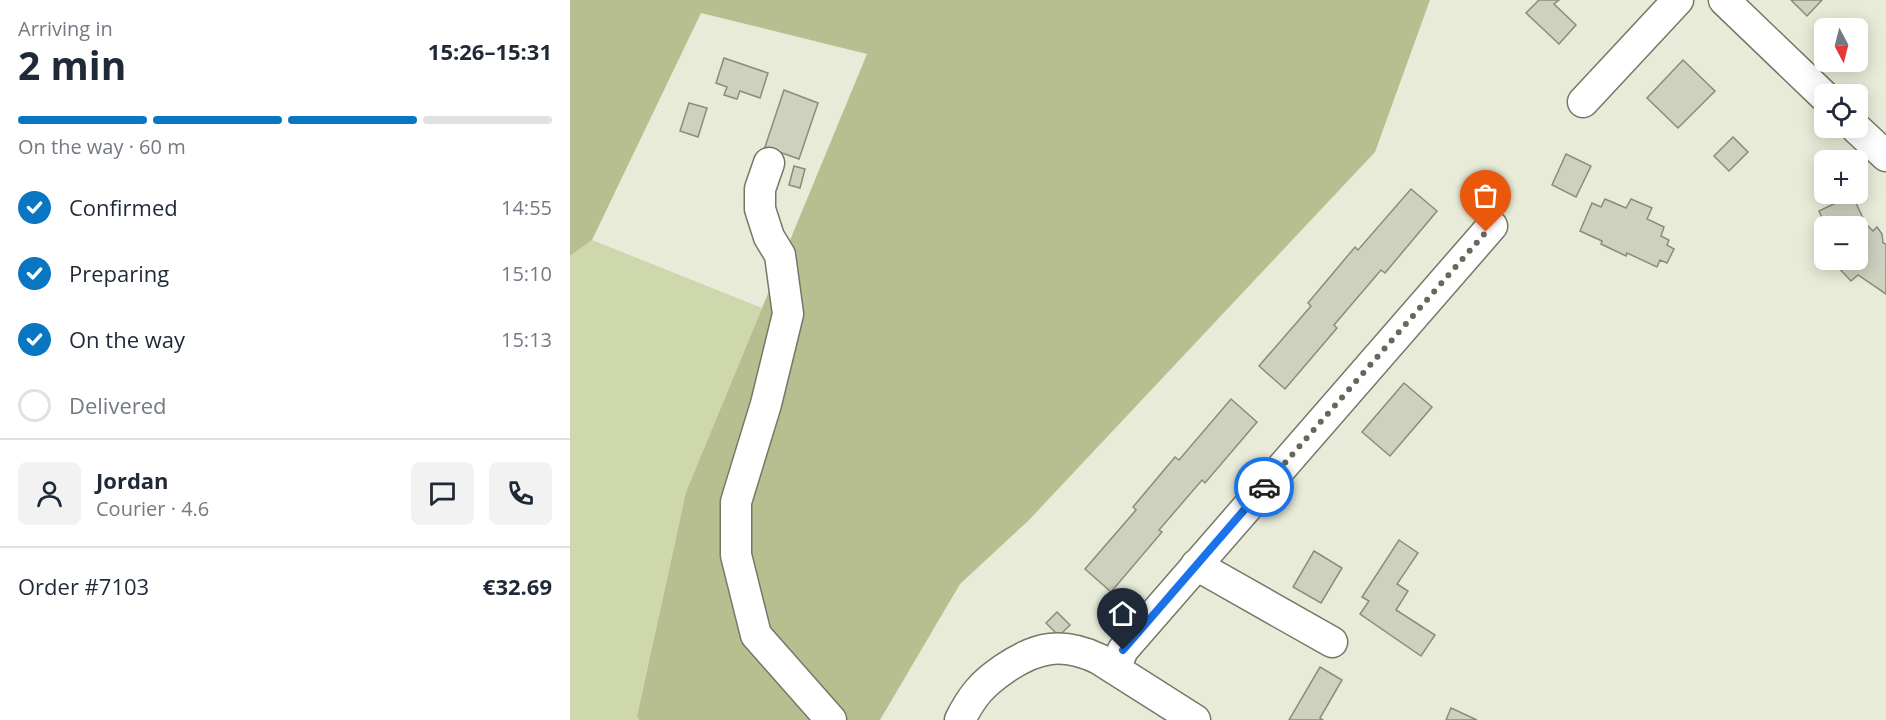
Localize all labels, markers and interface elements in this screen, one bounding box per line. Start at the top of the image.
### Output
text: Arriving in [18,15,113,42]
north arrow [1814,18,1868,72]
map controls [1814,18,1868,270]
text: 15:26–15:31 [428,36,552,66]
text: 2 min [18,38,126,91]
button: locate [1814,84,1868,138]
text: On the way · 60 m [18,133,186,160]
button: + [1814,150,1868,204]
pin [1460,170,1511,232]
icon: bag [1469,179,1502,212]
icon: check [18,191,51,224]
text: Confirmed [69,192,178,222]
text: 14:55 [501,194,552,221]
button: − [1814,216,1868,270]
icon: check [18,257,51,290]
text: Preparing [69,258,169,288]
text: 15:10 [501,260,552,287]
icon: check [18,323,51,356]
text: On the way [69,324,185,354]
text: 15:13 [501,326,552,353]
text: Delivered [69,390,167,420]
courier [1234,457,1294,517]
button: person [18,462,81,525]
button: chat [411,462,474,525]
button: phone [489,462,552,525]
text: Jordan [96,465,169,495]
icon: car [1248,471,1281,504]
text: Courier · 4.6 [96,495,209,522]
text: Order #7103 [18,571,149,601]
text: €32.69 [483,571,552,601]
pin [1097,588,1148,650]
icon: home [1106,597,1139,630]

